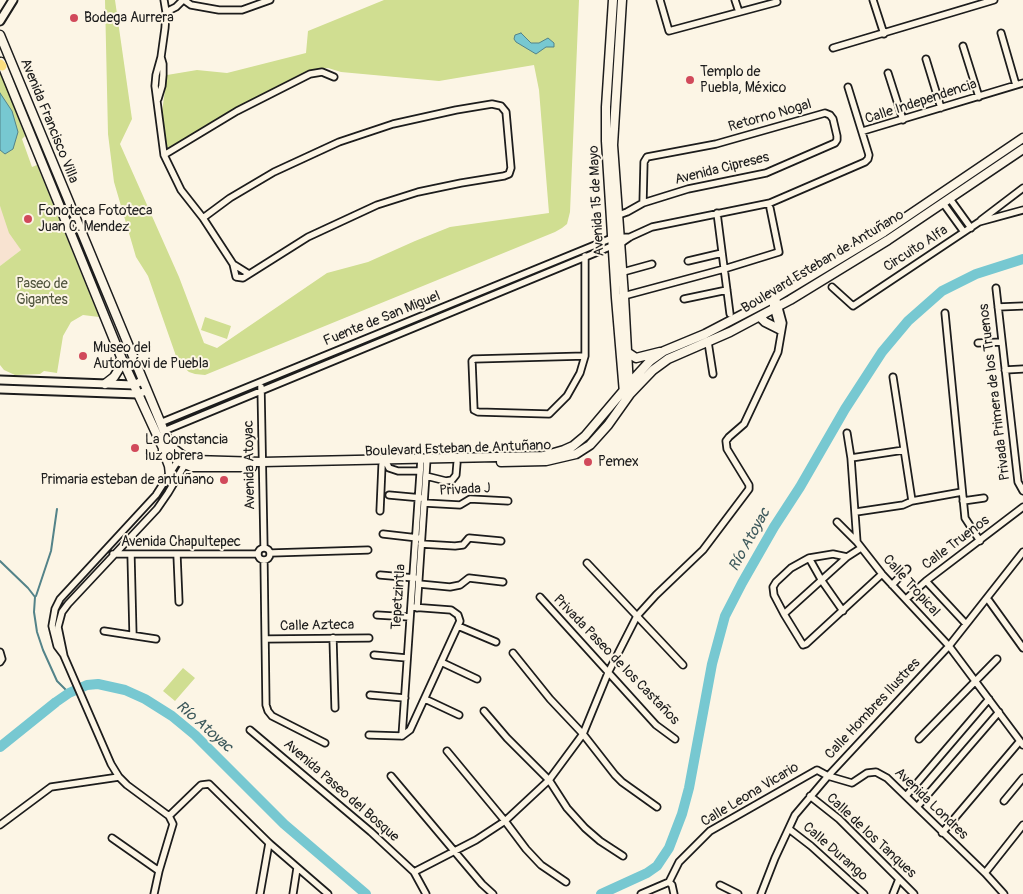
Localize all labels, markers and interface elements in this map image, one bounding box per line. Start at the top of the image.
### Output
place label: Bodega Aurrera [84,10,174,26]
marker: Bodega Aurrera [68,12,80,24]
street label: Avenida Francisco Villa [16,56,82,186]
place label: Templo de Puebla, México [700,64,786,96]
marker: Templo de Puebla, México [684,74,696,86]
street label: Calle Independencia [863,76,979,128]
street label: Retorno Nogal [726,96,814,136]
street label: Avenida 15 de Mayo [586,145,608,257]
street label: Avenida Cipreses [673,149,771,189]
place label: Fonoteca Fototeca Juan C. Mendez [38,203,153,236]
street label: Boulevard Esteban de Antuñano [739,207,907,317]
marker: Fonoteca Fototeca Juan C. Mendez [22,213,34,225]
street label: Circuito Alfa [881,222,951,276]
park label: Paseo de Gigantes [16,276,68,308]
street label: Fuente de San Miguel [321,288,443,350]
street label: Privada Primera de los Truenos [976,303,1014,481]
place label: Museo del Automóvi de Puebla [93,340,209,372]
marker: Museo del Automóvi de Puebla [77,350,89,362]
street label: Avenida Atoyac [241,420,259,510]
place label: La Constancia luz obrera [145,432,228,464]
street label: Boulevard Esteban de Antuñano [365,437,551,461]
marker: La Constancia luz obrera [129,442,141,454]
place label: Pemex [598,454,639,470]
marker: Pemex [582,456,594,468]
place label: Primaria esteban de antuñano [40,472,214,488]
marker: Primaria esteban de antuñano [218,474,230,486]
street label: Privada J [439,480,491,500]
water label: Río Atoyac [725,505,775,575]
street label: Calle Truenos [919,512,993,574]
street label: Avenida Chapultepec [121,534,241,550]
street label: Calle Tropical [879,552,943,620]
street label: Tepetzintla [388,564,410,630]
street label: Privada Paseo de los Castaños [549,591,683,729]
street label: Calle Azteca [280,617,354,635]
street label: Calle Hombres Ilustres [822,655,924,763]
water label: Río Atoyac [172,698,236,756]
street label: Avenida Paseo del Bosque [280,736,402,846]
street label: Calle Leona Vicario [698,759,802,831]
street label: Avenida Londres [891,765,971,843]
street label: Calle de los Tanques [823,790,919,882]
street label: Calle Durango [799,819,871,885]

